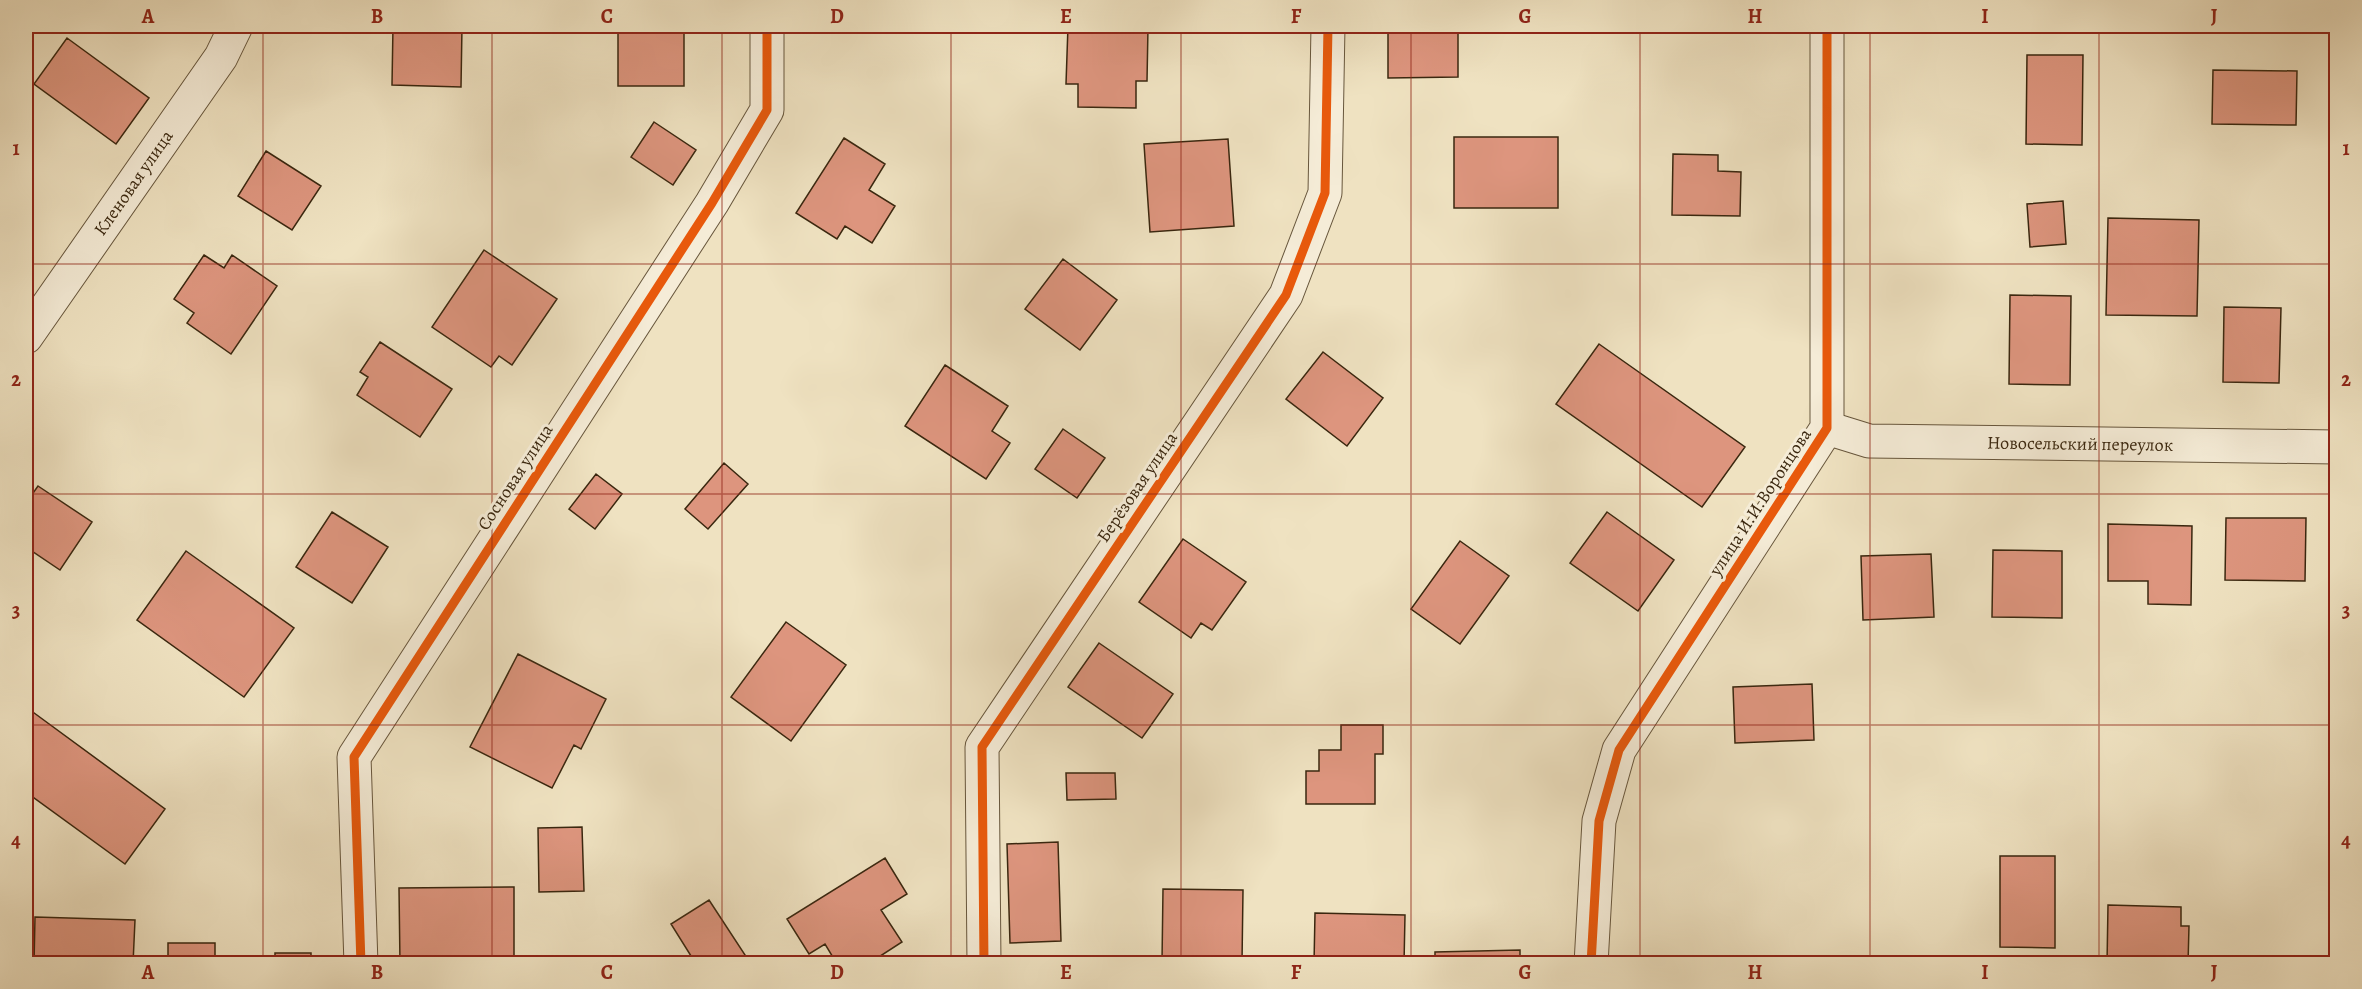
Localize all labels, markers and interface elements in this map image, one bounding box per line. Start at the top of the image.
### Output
text: A [141,3,155,30]
text: B [371,3,383,30]
text: C [601,3,613,30]
text: D [830,3,844,30]
text: E [1060,3,1072,30]
text: F [1291,3,1302,30]
text: G [1518,3,1532,30]
text: H [1748,3,1763,30]
text: I [1981,3,1989,30]
text: J [2211,3,2218,30]
street label: Кленовая улица [88,125,179,240]
text: 1 [12,135,20,162]
text: 1 [2342,135,2350,162]
text: 2 [11,366,21,393]
text: 2 [2341,366,2351,393]
street label: Сосновая улица [472,419,559,535]
street label: улица И.И.Воронцова [1703,423,1817,581]
street label: Берёзовая улица [1091,426,1183,547]
street label: Новосельский переулок [1987,431,2173,457]
text: 3 [12,597,20,624]
text: 3 [2342,597,2350,624]
text: 4 [11,827,21,854]
text: 4 [2341,827,2351,854]
text: A [141,959,155,986]
text: B [371,959,383,986]
text: C [601,959,613,986]
text: D [830,959,844,986]
text: E [1060,959,1072,986]
text: F [1291,959,1302,986]
text: G [1518,959,1532,986]
text: H [1748,959,1763,986]
text: I [1981,959,1989,986]
text: J [2211,959,2218,986]

